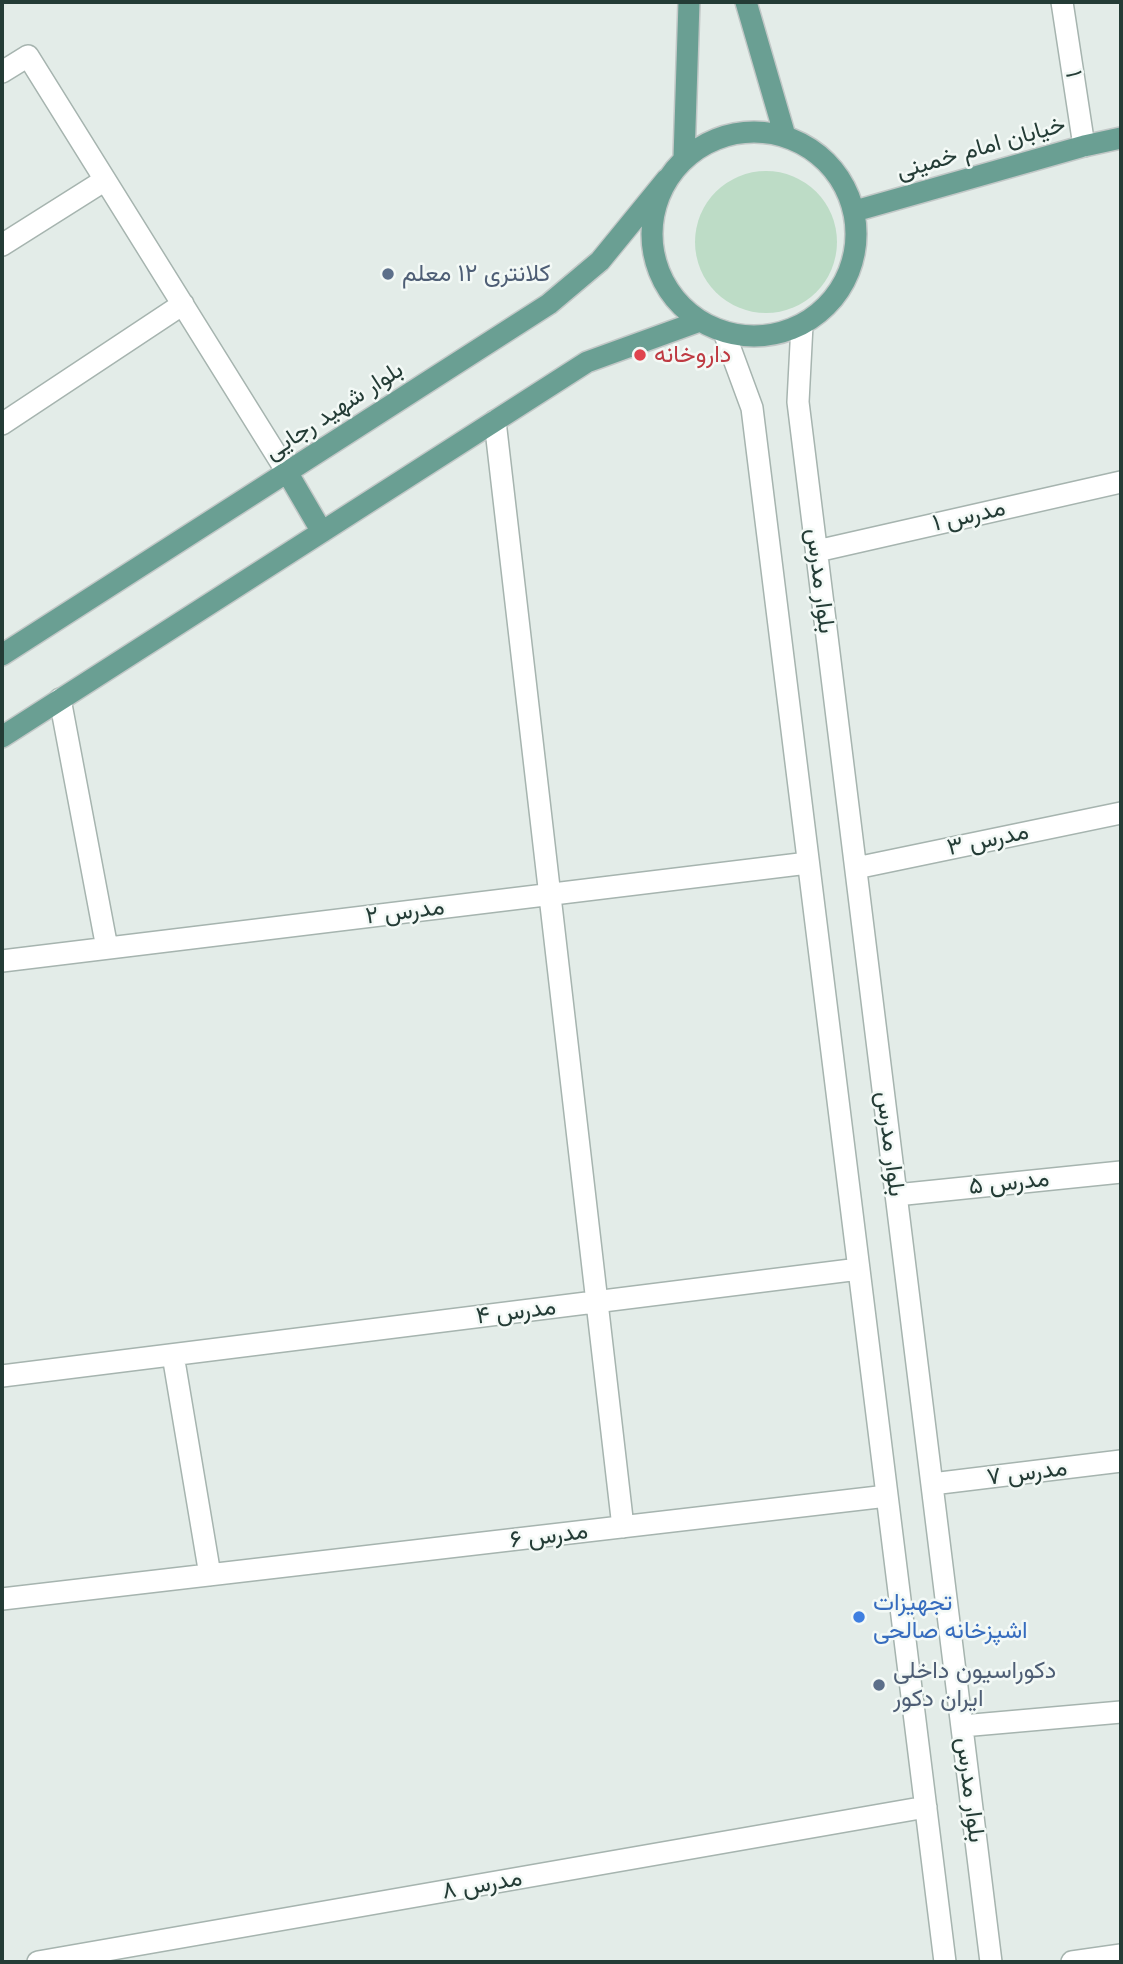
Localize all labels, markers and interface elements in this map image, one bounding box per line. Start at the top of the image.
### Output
street label: ۱ [1058,68,1088,80]
street label: خیابان امام خمینی [893,110,1069,186]
place label: کلانتری ۱۲ معلم [402,260,550,288]
marker: کلانتری ۱۲ معلم [380,266,396,282]
place label: داروخانه [654,341,731,369]
marker: داروخانه [632,347,648,363]
street label: بلوار شهید رجایی [259,356,409,466]
street label: مدرس ۱ [930,494,1008,538]
street label: بلوار مدرس [799,527,841,635]
street label: مدرس ۳ [945,817,1031,863]
street label: مدرس ۲ [364,893,446,931]
street label: بلوار مدرس [869,1090,911,1198]
street label: مدرس ۵ [967,1164,1051,1202]
street label: مدرس ۴ [474,1293,558,1331]
street label: مدرس ۷ [985,1454,1069,1492]
street label: مدرس ۶ [508,1517,590,1555]
place label: تجهیزات اشپزخانه صالحی [873,1589,1028,1645]
marker: تجهیزات اشپزخانه صالحی [851,1609,867,1625]
place label: دکوراسیون داخلی ایران دکور [893,1657,1056,1713]
marker: دکوراسیون داخلی ایران دکور [871,1677,887,1693]
street label: بلوار مدرس [949,1736,991,1844]
street label: مدرس ۸ [440,1864,524,1906]

